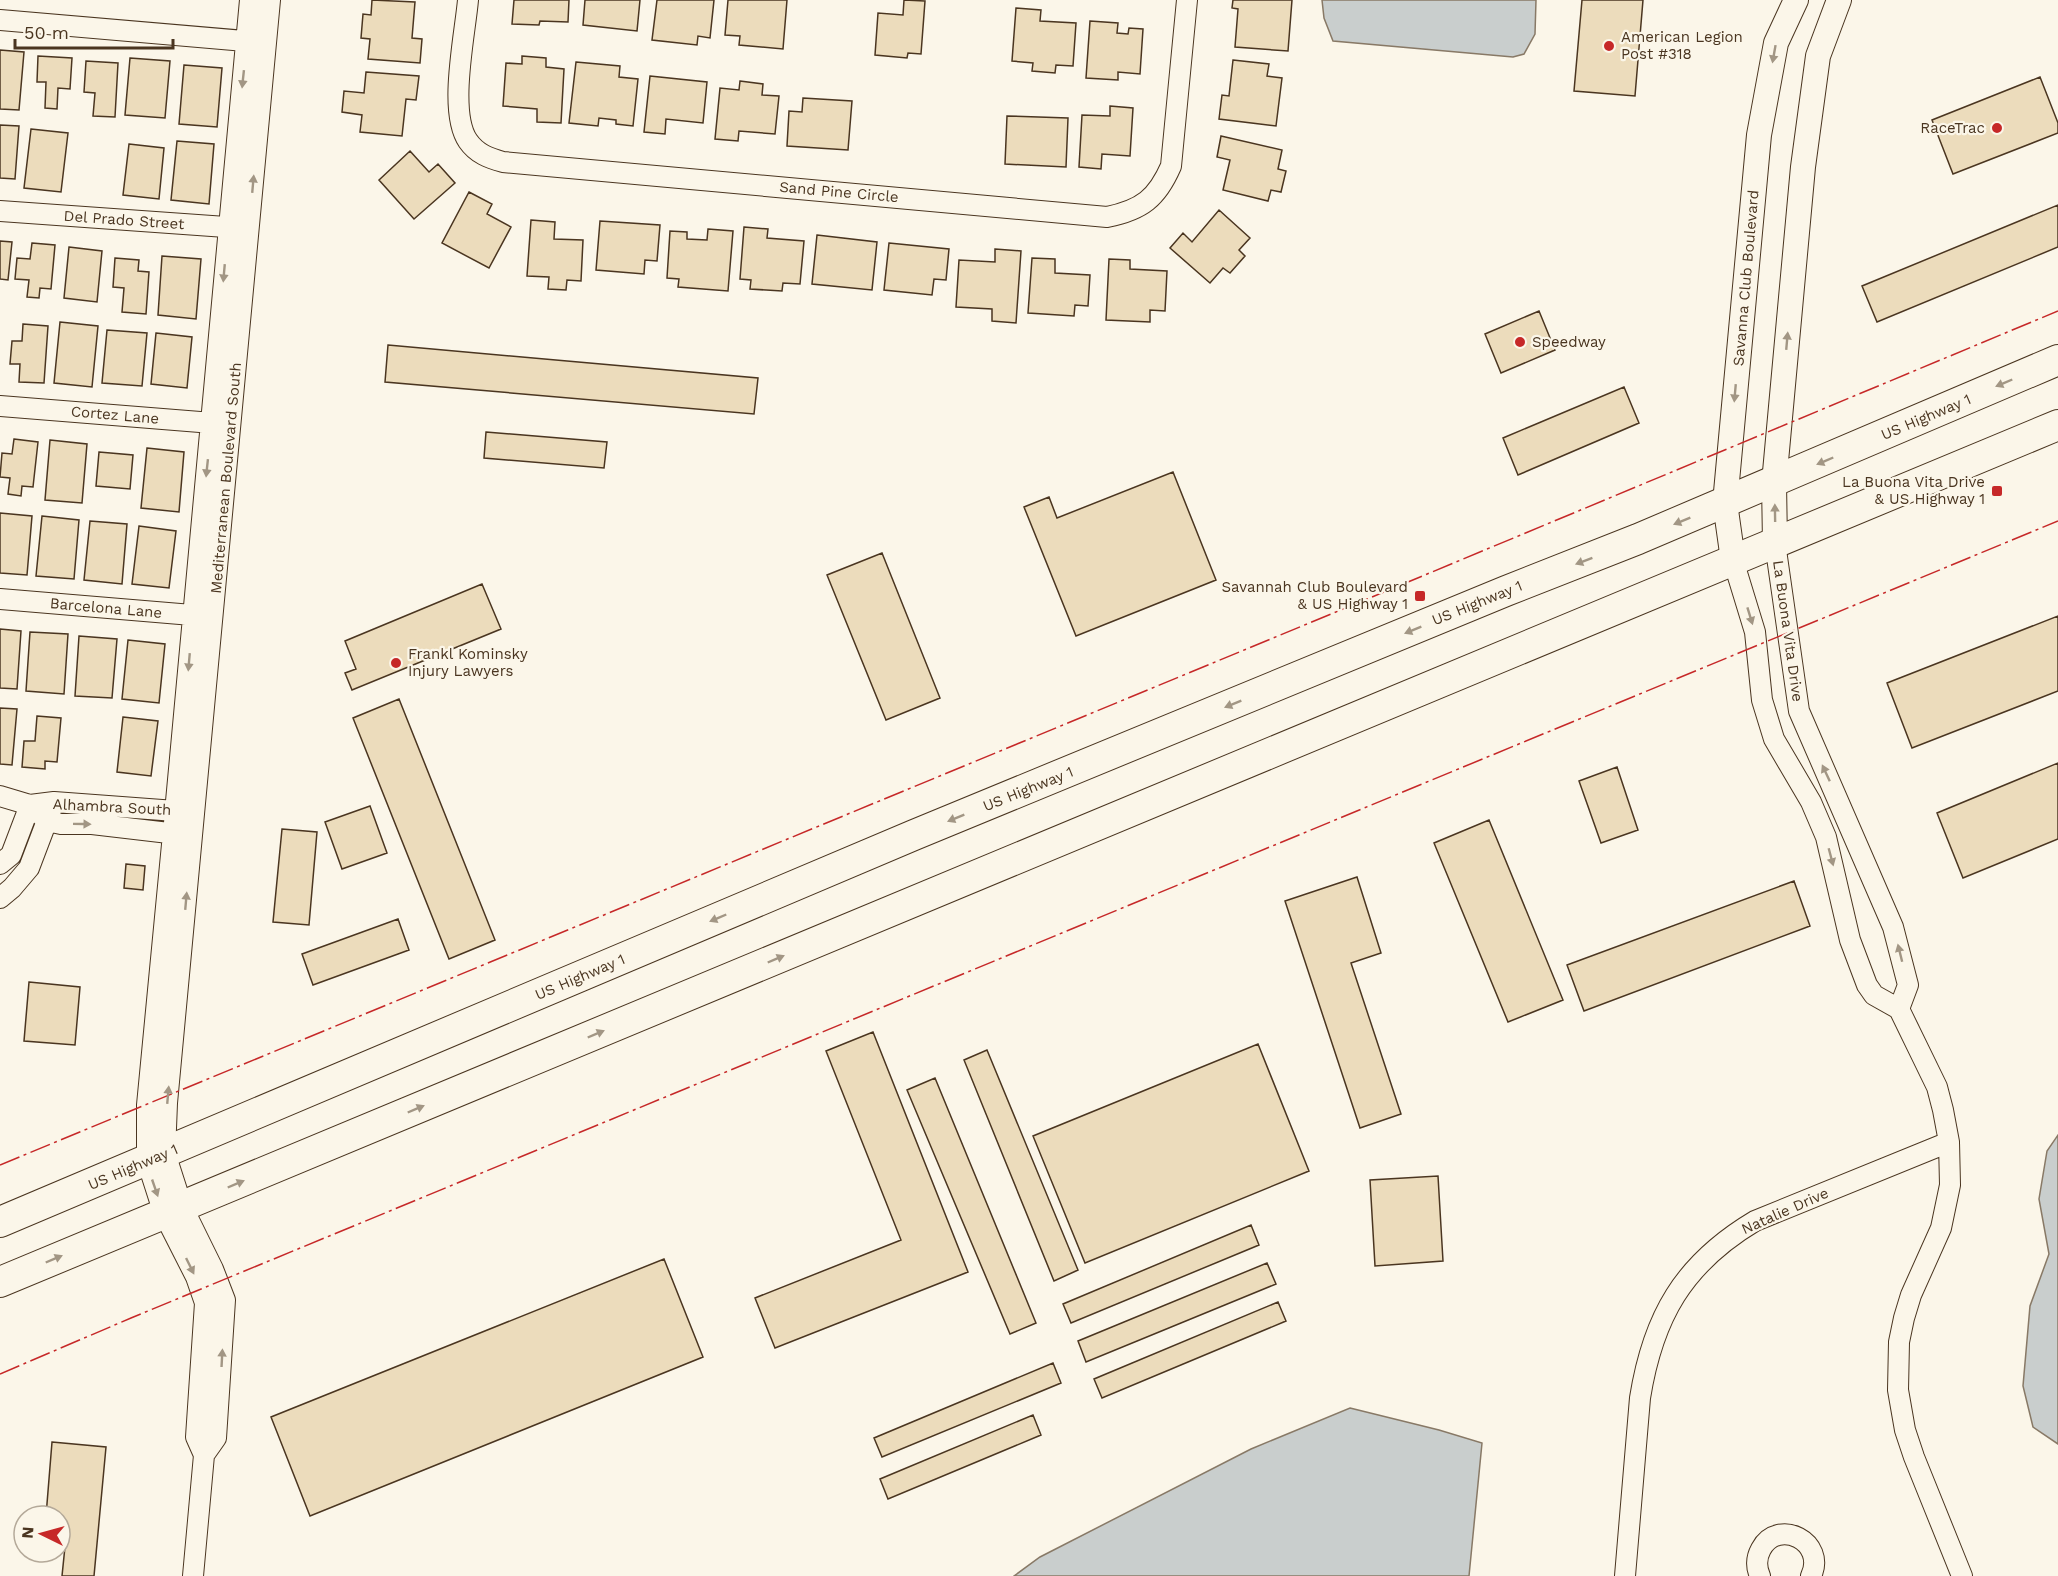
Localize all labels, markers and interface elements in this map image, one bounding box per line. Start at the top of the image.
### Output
scale bar [15,12,172,50]
text: 50 m [24,22,69,43]
place label: American Legion Post #318 [1621,28,1743,63]
marker: American Legion Post #318 [1602,39,1616,53]
one-way arrow [1769,45,1778,64]
one-way arrow [238,70,248,89]
place label: RaceTrac [1920,119,1985,137]
marker: RaceTrac [1990,121,2004,135]
one-way arrow [248,174,258,193]
street label: Sand Pine Circle [779,178,899,206]
street label: Savanna Club Boulevard [1729,189,1763,367]
street label: Del Prado Street [63,207,186,233]
one-way arrow [219,264,229,283]
one-way arrow [1782,332,1792,351]
place label: Speedway [1532,333,1606,351]
marker: Speedway [1513,335,1527,349]
street label: Mediterranean Boulevard South [207,362,245,594]
one-way arrow [1996,379,2013,388]
one-way arrow [1730,384,1740,403]
street label: US Highway 1 [1878,390,1974,444]
street label: Cortez Lane [70,402,160,428]
one-way arrow [1817,456,1834,465]
one-way arrow [202,458,212,477]
place label: La Buona Vita Drive & US Highway 1 [1842,473,1985,508]
marker: La Buona Vita Drive & US Highway 1 [1990,484,2004,498]
one-way arrow [1770,503,1779,522]
one-way arrow [1672,516,1690,526]
one-way arrow [1575,557,1593,566]
street label: La Buona Vita Drive [1769,559,1807,703]
street label: US Highway 1 [1429,577,1525,629]
place label: Savannah Club Boulevard & US Highway 1 [1222,578,1408,613]
marker: Savannah Club Boulevard & US Highway 1 [1413,589,1427,603]
street label: Barcelona Lane [49,594,163,622]
one-way arrow [1746,607,1755,625]
one-way arrow [1404,625,1422,635]
place label: Frankl Kominsky Injury Lawyers [408,645,528,680]
one-way arrow [184,652,194,671]
marker: Frankl Kominsky Injury Lawyers [389,656,403,670]
one-way arrow [1224,700,1242,709]
street label: US Highway 1 [980,763,1076,815]
one-way arrow [1821,764,1831,782]
street label: Alhambra South [52,795,172,819]
one-way arrow [946,813,964,823]
one-way arrow [72,819,91,829]
one-way arrow [1827,848,1837,867]
one-way arrow [181,891,191,910]
one-way arrow [708,913,726,923]
one-way arrow [1895,944,1904,962]
street label: US Highway 1 [532,950,628,1004]
one-way arrow [767,954,785,964]
one-way arrow [587,1029,605,1039]
one-way arrow [163,1085,173,1104]
one-way arrow [407,1104,425,1114]
street label: US Highway 1 [85,1140,181,1194]
one-way arrow [151,1179,161,1197]
one-way arrow [227,1179,245,1189]
street label: Natalie Drive [1739,1184,1831,1238]
one-way arrow [45,1254,63,1263]
one-way arrow [185,1258,195,1275]
one-way arrow [217,1349,226,1368]
north arrow [12,1504,72,1564]
text: N [18,1526,38,1539]

